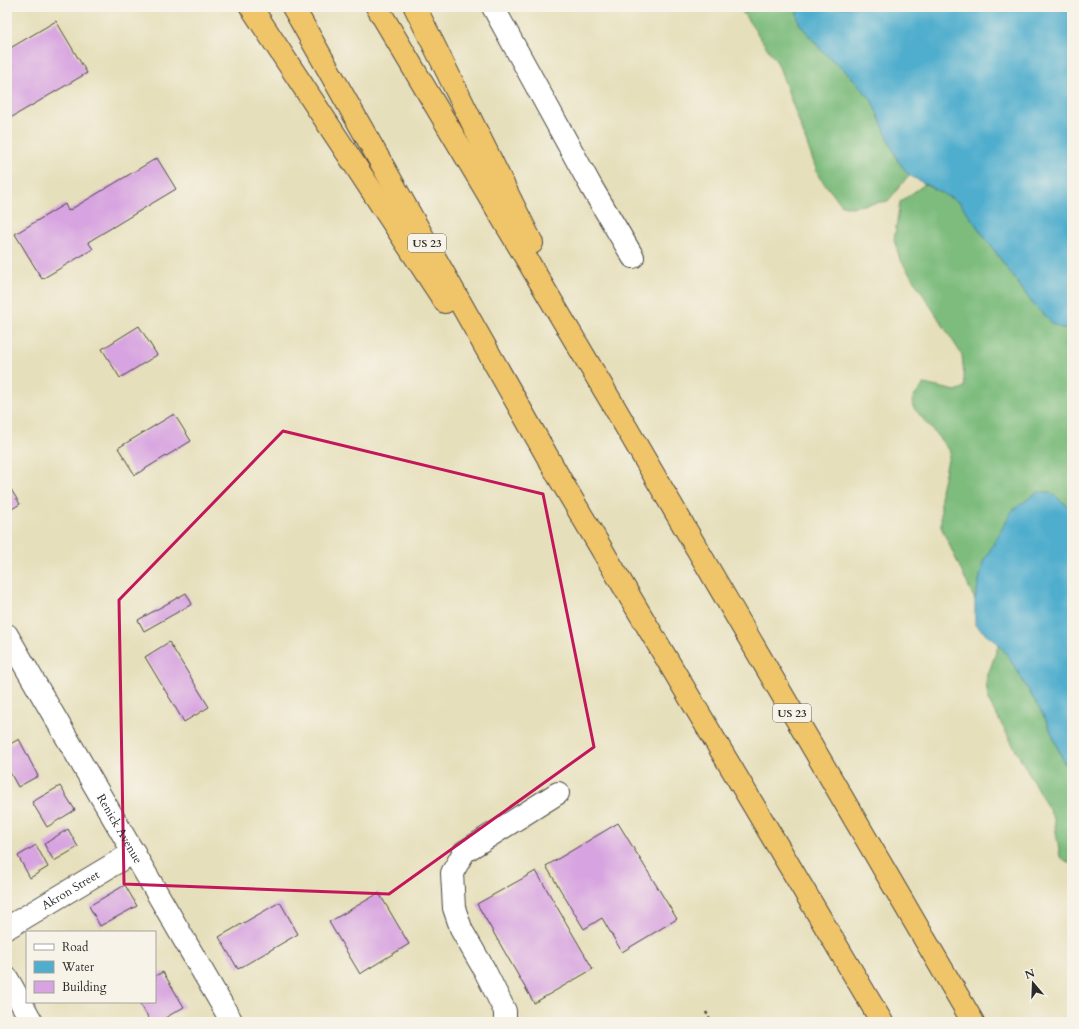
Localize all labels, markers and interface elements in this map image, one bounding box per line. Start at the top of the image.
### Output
road number: US 23 [408,234,446,252]
road number: US 23 [773,704,811,722]
street label: Renick Avenue [93,791,146,866]
street label: Akron Street [39,866,103,914]
legend [26,931,156,1003]
text: Road [62,939,89,955]
text: Water [61,959,95,975]
north arrow [1013,963,1053,1003]
text: N [1023,965,1037,983]
text: Building [62,979,107,995]

